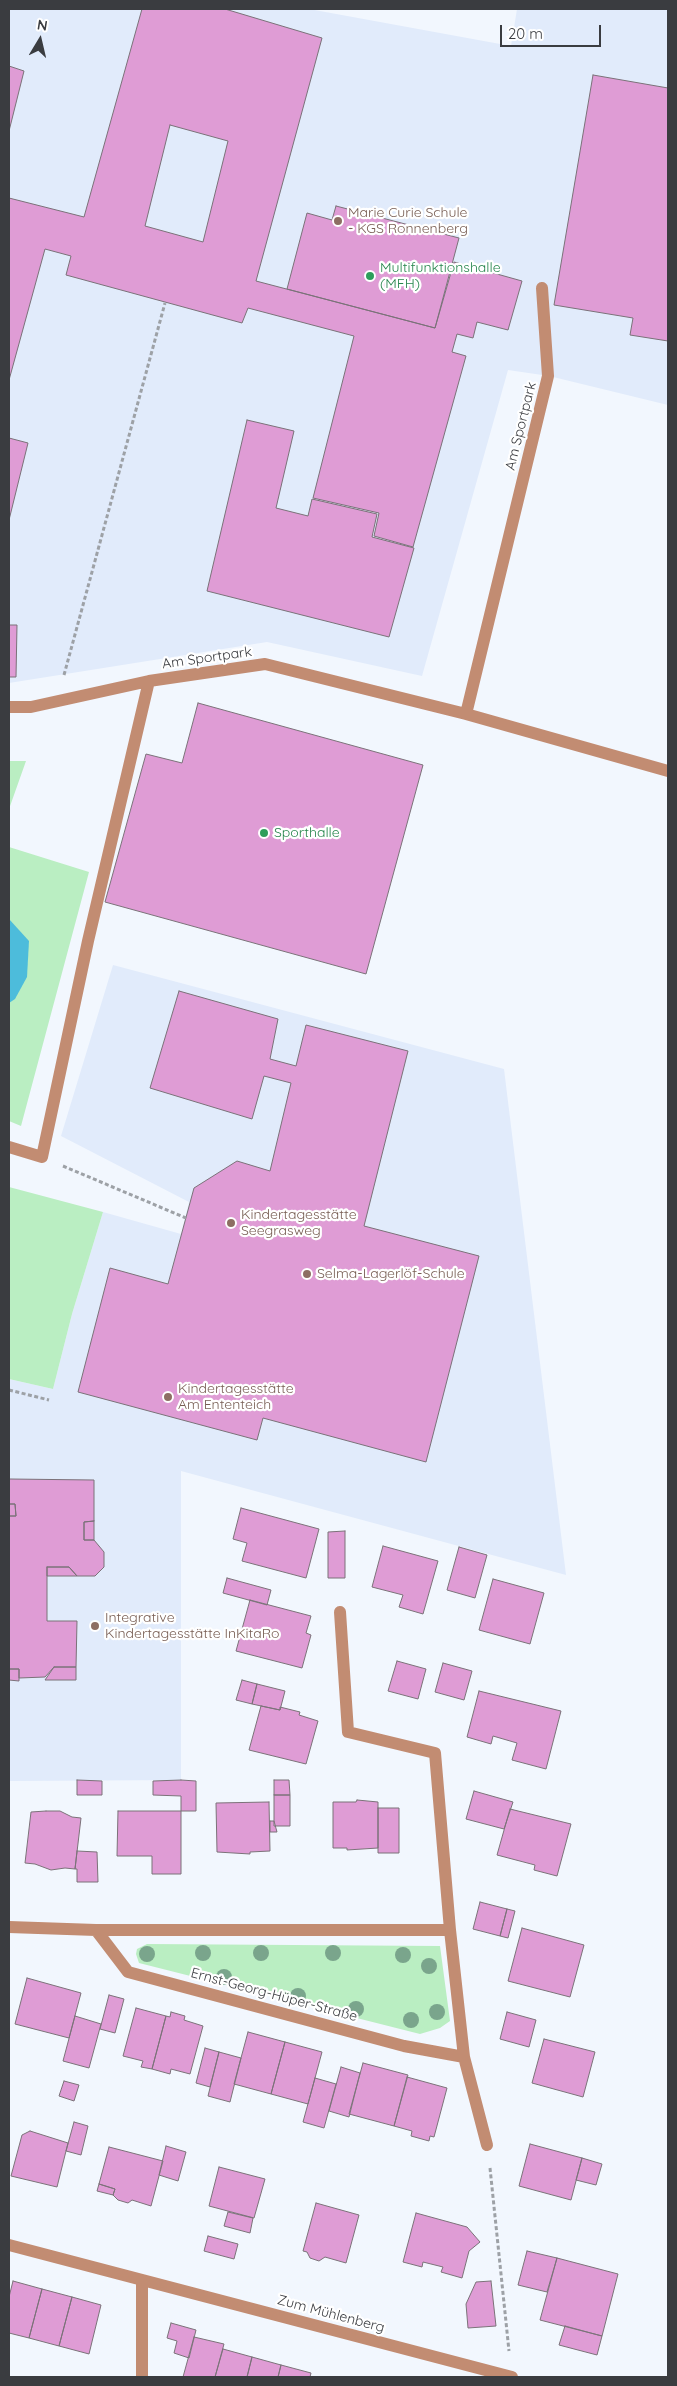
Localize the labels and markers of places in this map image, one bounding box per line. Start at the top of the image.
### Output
place label: Marie Curie Schule - KGS Ronnenberg [348,205,468,238]
marker: Marie Curie Schule - KGS Ronnenberg [332,215,344,227]
place label: Multifunktionshalle (MFH) [380,260,501,292]
marker: Multifunktionshalle (MFH) [364,270,376,282]
place label: Sporthalle [274,825,340,841]
marker: Sporthalle [258,827,270,839]
place label: Kindertagesstätte Seegrasweg [241,1207,357,1240]
marker: Kindertagesstätte Seegrasweg [225,1217,237,1229]
place label: Selma-Lagerlöf-Schule [317,1266,465,1282]
marker: Selma-Lagerlöf-Schule [301,1268,313,1280]
place label: Kindertagesstätte Am Ententeich [178,1381,294,1414]
marker: Kindertagesstätte Am Ententeich [162,1391,174,1403]
place label: Integrative Kindertagesstätte InKitaRo [105,1610,279,1642]
marker: Integrative Kindertagesstätte InKitaRo [89,1620,101,1632]

